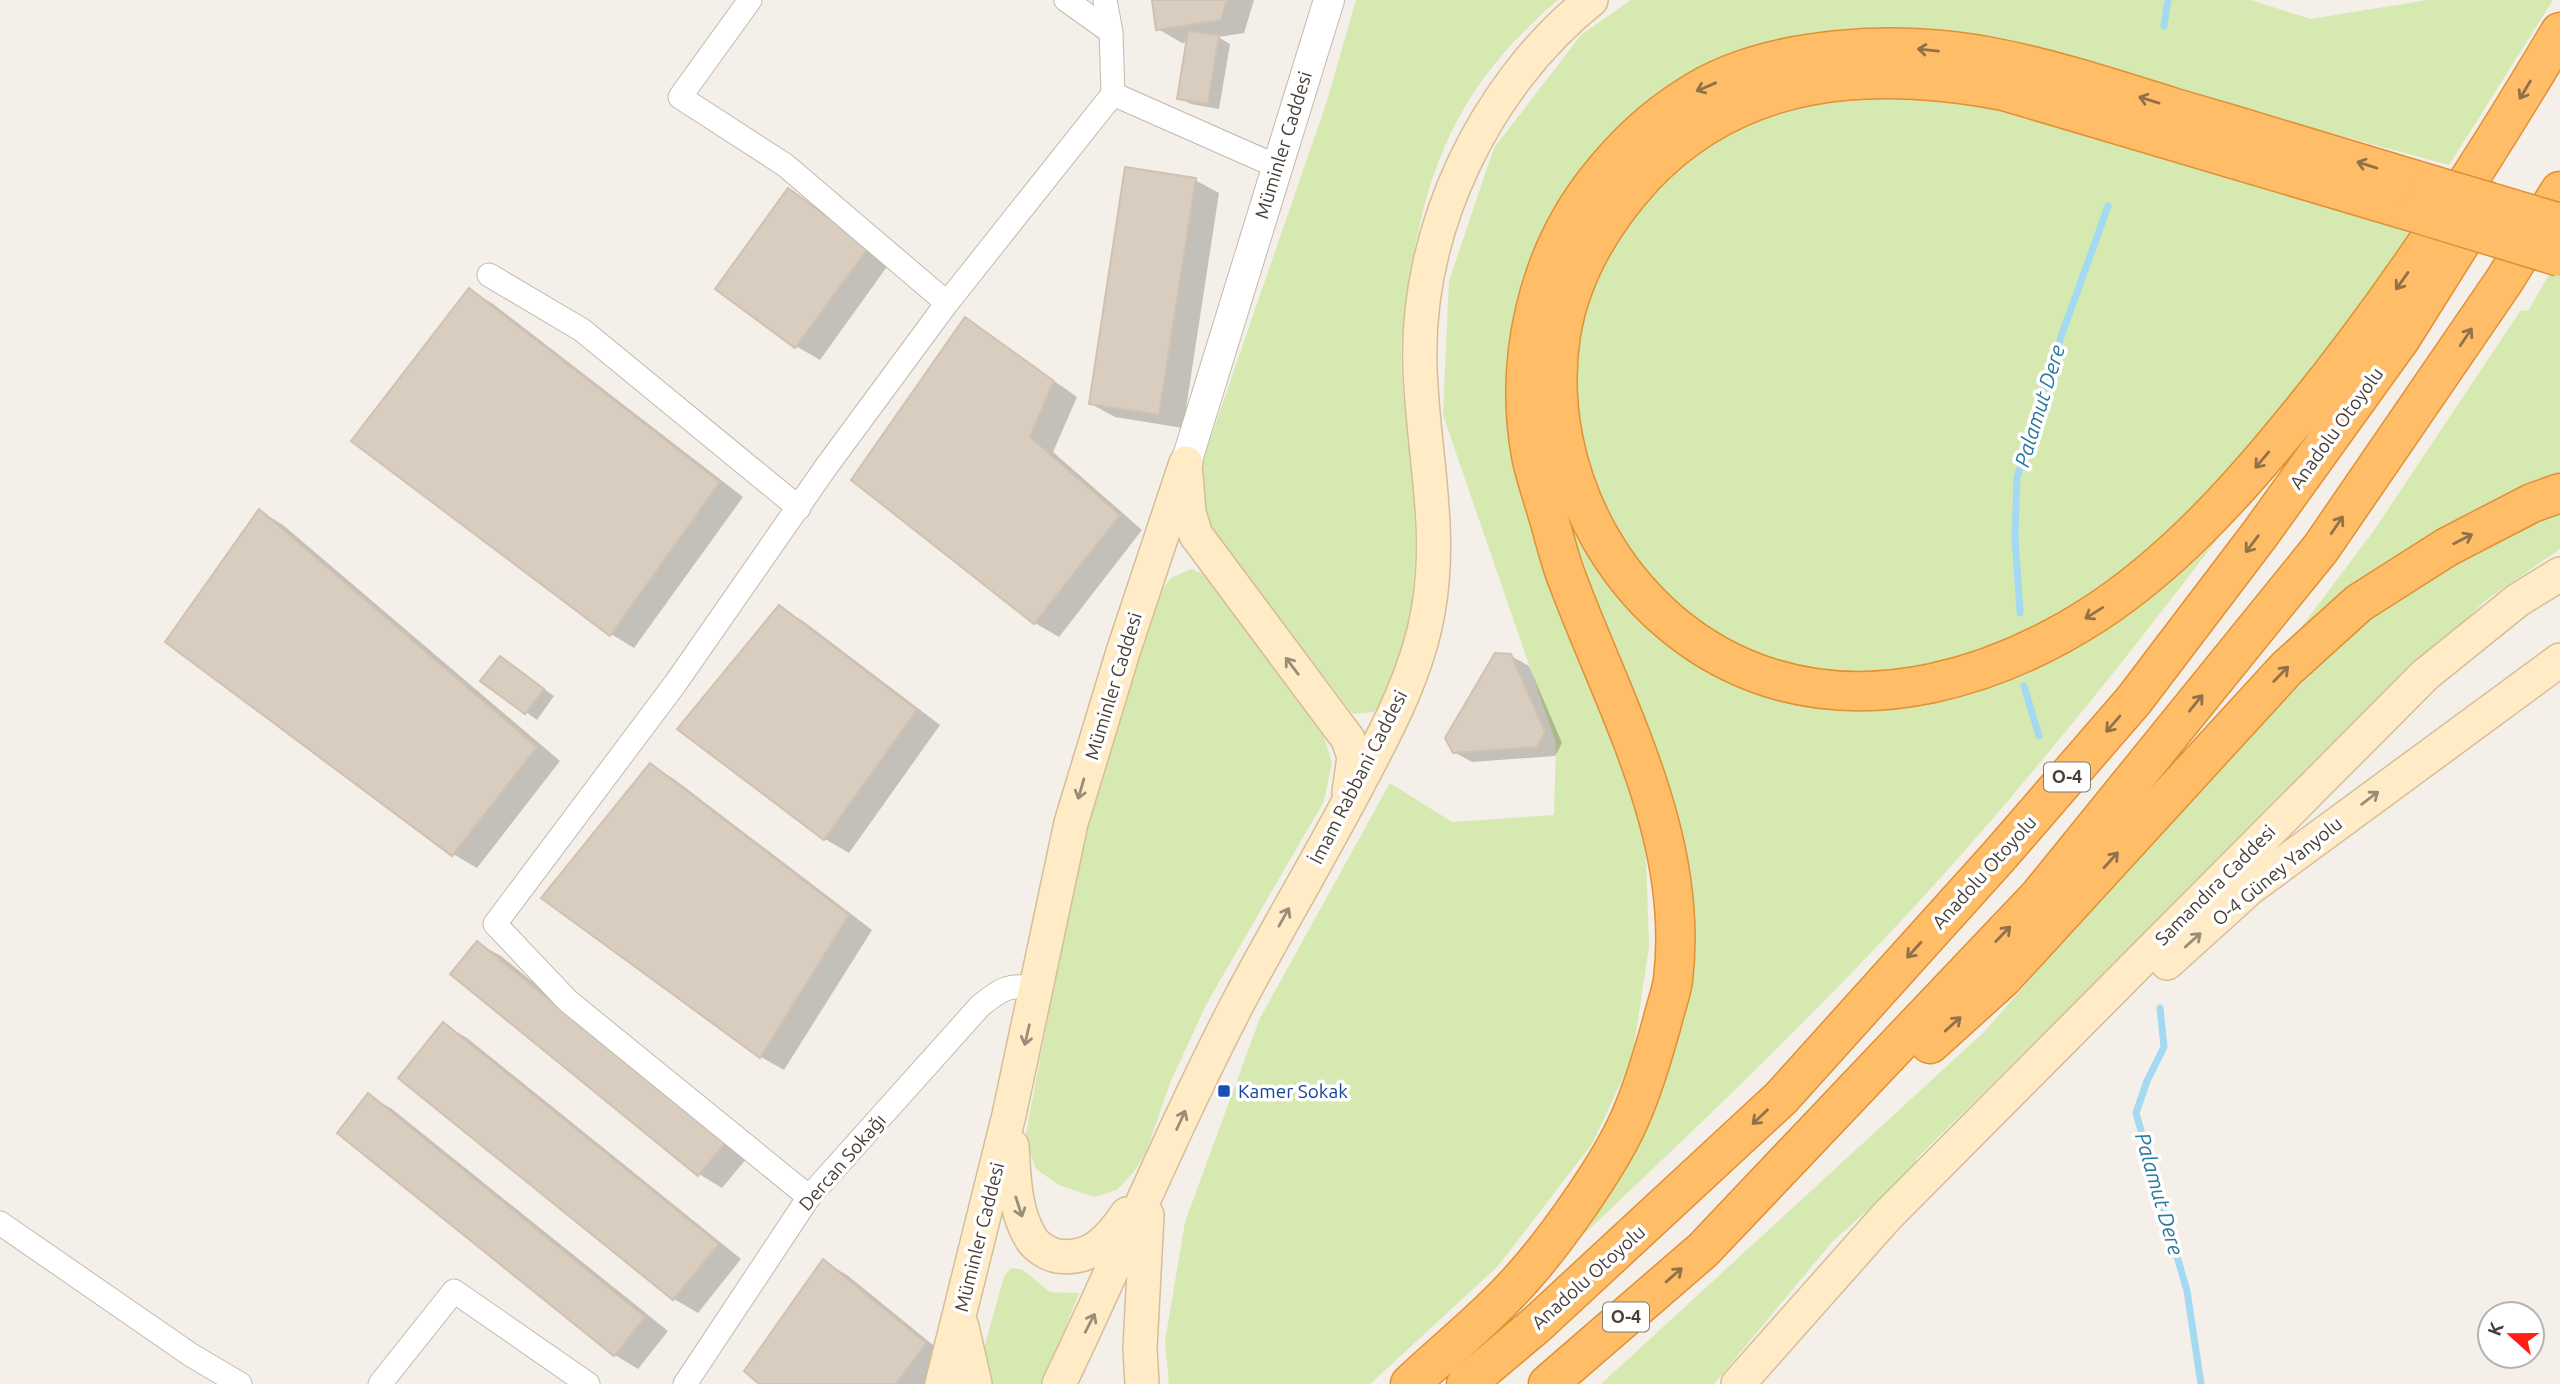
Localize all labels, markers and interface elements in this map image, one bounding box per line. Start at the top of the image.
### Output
one-way arrow [1917,43,1940,56]
street label: Müminler Caddesi [1250,68,1316,222]
one-way arrow [2518,80,2532,100]
one-way arrow [1696,81,1718,94]
one-way arrow [2138,92,2160,105]
one-way arrow [2356,158,2378,171]
one-way arrow [2395,271,2409,290]
one-way arrow [2458,328,2473,347]
water label: Palamut Dere [2009,341,2069,470]
street label: Anadolu Otoyolu [2285,363,2387,493]
one-way arrow [2254,451,2270,469]
one-way arrow [2330,516,2344,535]
one-way arrow [2452,531,2473,545]
one-way arrow [2245,534,2260,553]
one-way arrow [2085,606,2104,620]
street label: Müminler Caddesi [1080,609,1146,763]
one-way arrow [1285,657,1299,676]
one-way arrow [2273,666,2290,683]
street label: İmam Rabbani Caddesi [1305,686,1411,868]
one-way arrow [2188,695,2203,713]
one-way arrow [2105,715,2121,733]
road number: O-4 [2044,762,2090,792]
one-way arrow [1073,778,1086,800]
one-way arrow [2360,790,2378,805]
street label: Anadolu Otoyolu [1927,811,2041,933]
street label: O-4 Güney Yanyolu [2208,812,2346,930]
street label: Samandıra Caddesi [2150,820,2280,950]
one-way arrow [2103,852,2120,869]
one-way arrow [1277,908,1291,928]
one-way arrow [1995,926,2012,943]
one-way arrow [2184,932,2202,948]
one-way arrow [1906,941,1922,959]
one-way arrow [1944,1015,1961,1032]
one-way arrow [1020,1023,1034,1046]
place label: Kamer Sokak [1238,1080,1348,1102]
marker: Kamer Sokak [1216,1083,1232,1099]
street label: Dercan Sokağı [794,1109,890,1215]
one-way arrow [1752,1109,1769,1126]
one-way arrow [1175,1110,1188,1131]
water label: Palamut Dere [2131,1130,2189,1258]
street label: Müminler Caddesi [950,1160,1008,1314]
one-way arrow [1014,1196,1027,1218]
street label: Anadolu Otoyolu [1527,1220,1649,1334]
one-way arrow [1665,1267,1683,1283]
north arrow [2476,1300,2546,1370]
road number: O-4 [1603,1302,1649,1332]
one-way arrow [1083,1313,1097,1334]
text: K [2483,1319,2508,1339]

